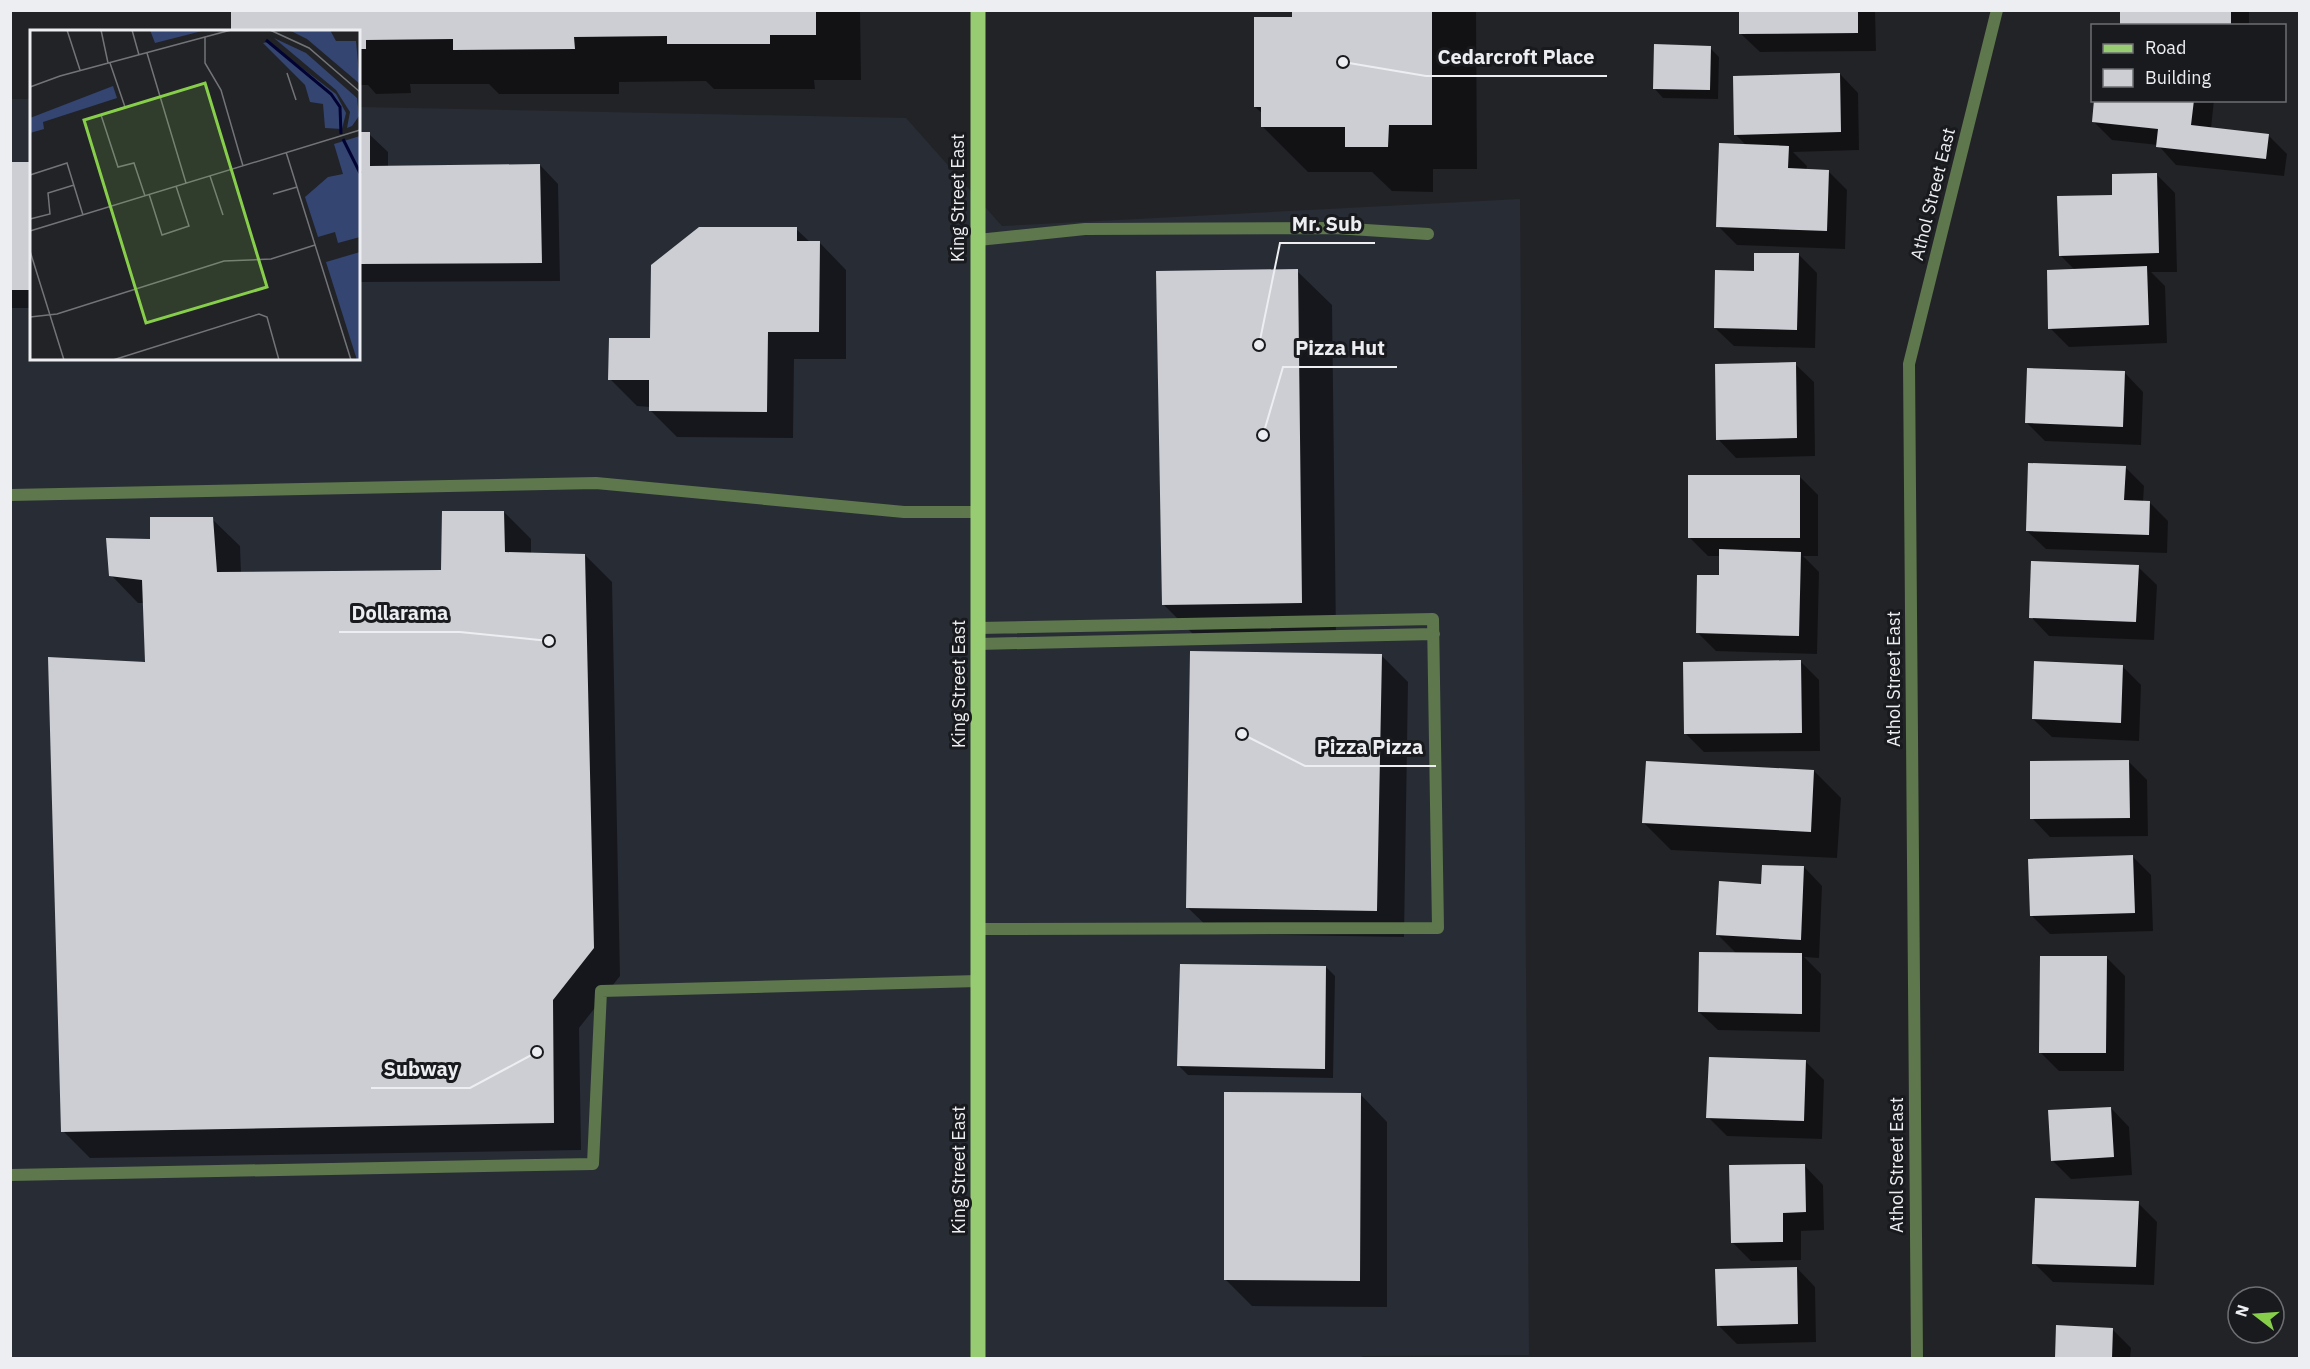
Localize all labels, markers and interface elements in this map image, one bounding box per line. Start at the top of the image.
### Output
legend [2091,24,2286,102]
inset map [30,30,360,360]
text: Road [2145,36,2186,59]
callout: Cedarcroft Place [1426,38,1607,76]
text: Cedarcroft Place [1438,43,1594,70]
text: Building [2145,66,2212,89]
street label: Athol Street East [1905,125,1960,263]
street label: King Street East [946,134,969,262]
callout: Mr. Sub [1280,205,1375,243]
text: Mr. Sub [1292,210,1362,237]
callout: Pizza Hut [1283,329,1397,367]
text: Pizza Hut [1295,334,1385,361]
callout: Dollarama [339,594,460,632]
text: Dollarama [352,599,449,626]
street label: Athol Street East [1882,611,1905,747]
street label: King Street East [947,620,970,748]
callout: Pizza Pizza [1305,728,1436,766]
text: Pizza Pizza [1317,733,1423,760]
callout: Subway [371,1050,470,1088]
text: Subway [384,1055,459,1082]
street label: Athol Street East [1885,1097,1908,1233]
street label: King Street East [947,1106,970,1234]
north arrow [2226,1285,2286,1345]
text: N [2230,1302,2253,1319]

